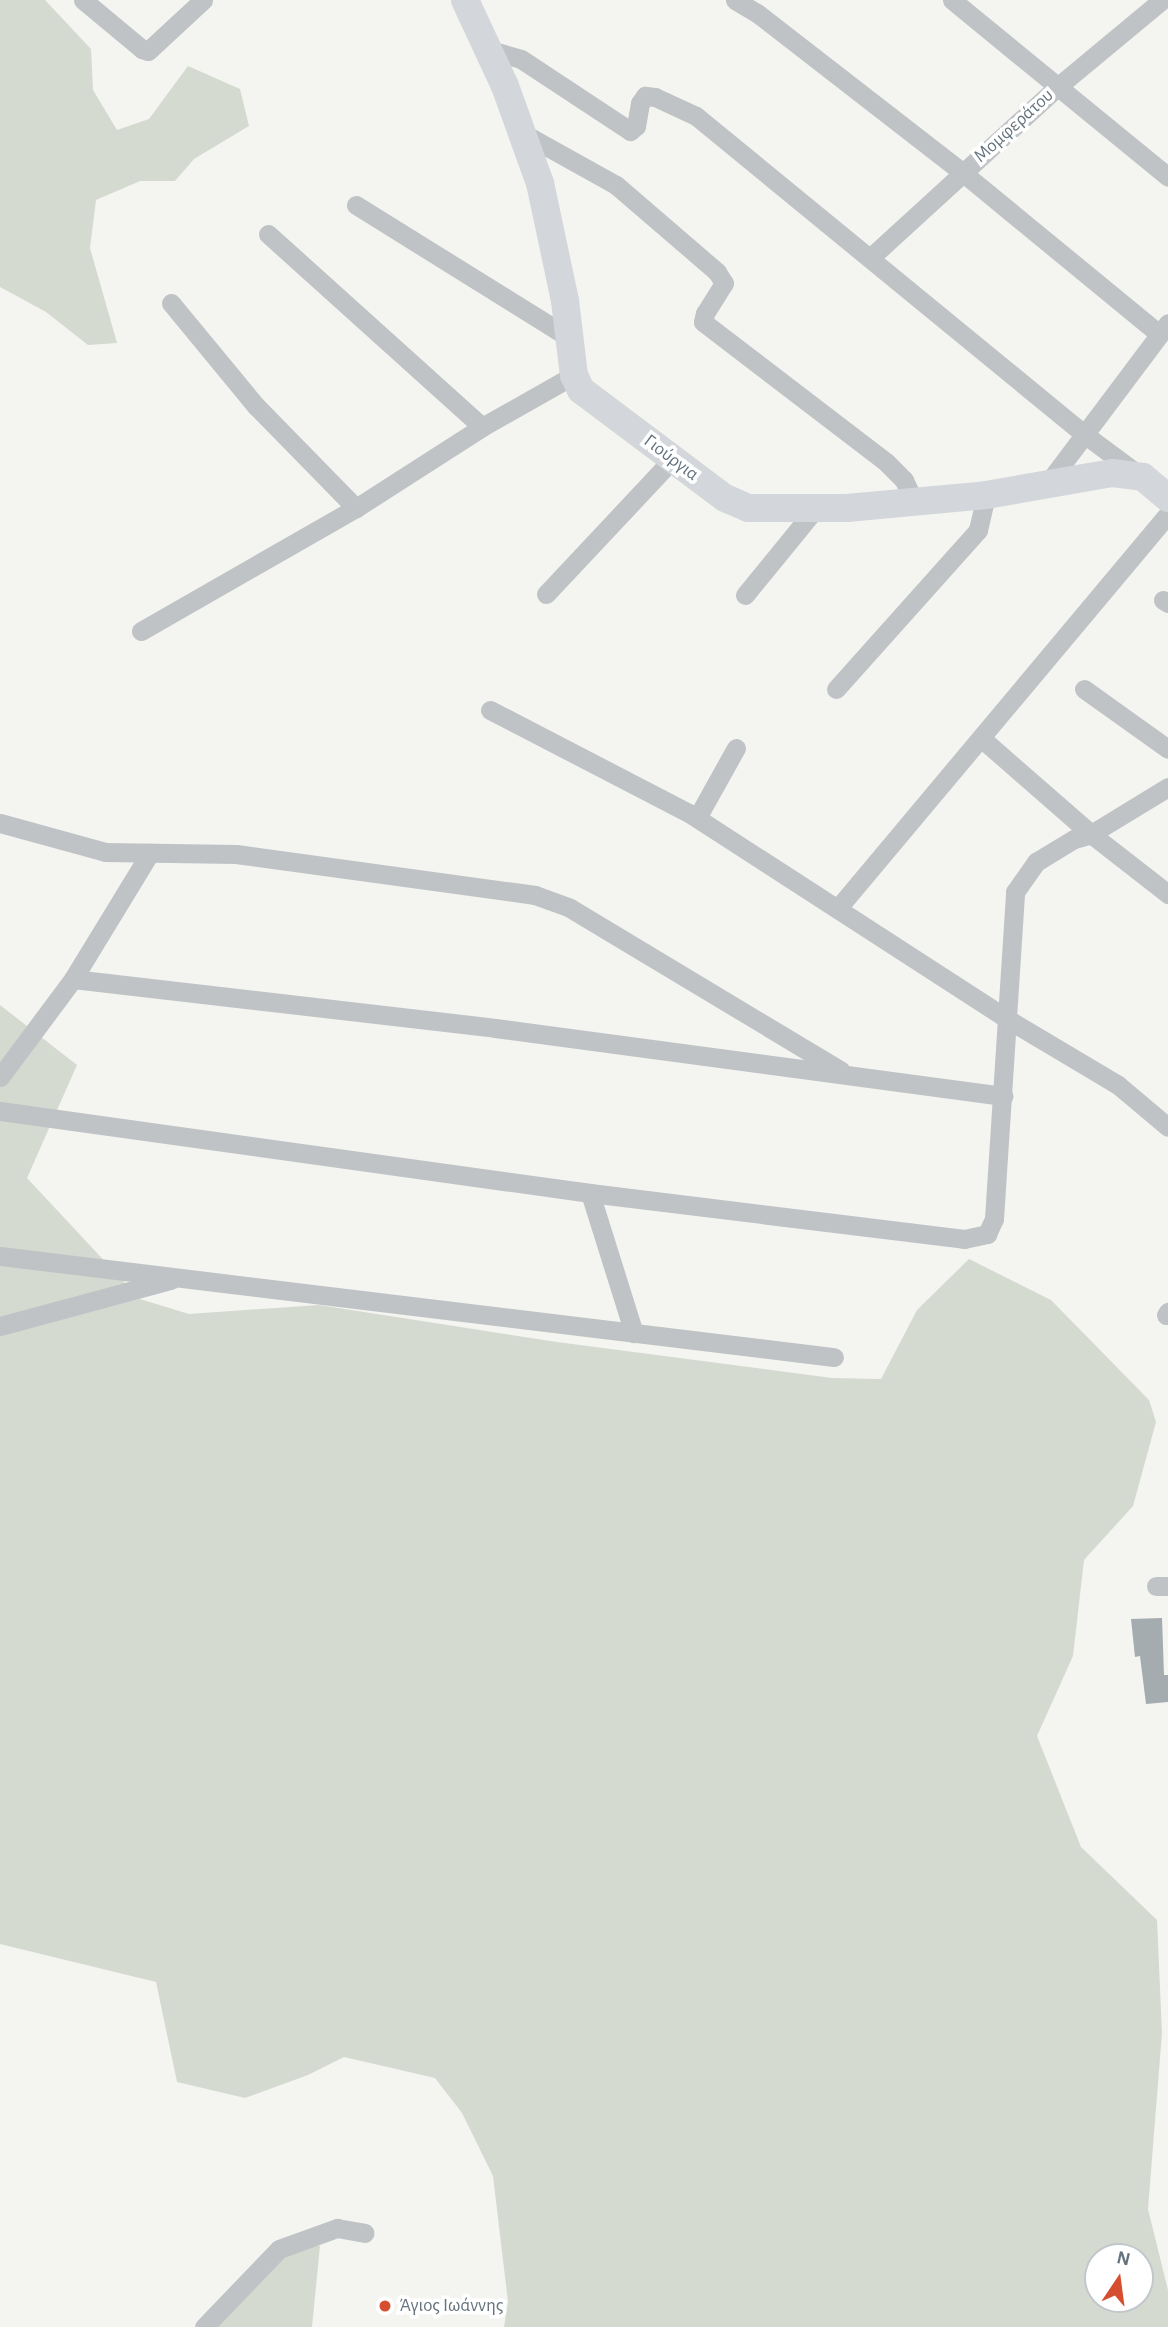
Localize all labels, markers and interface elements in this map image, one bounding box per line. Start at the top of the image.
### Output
street label: Μομφεράτου [970,84,1058,168]
street label: Γιούργια [639,430,703,486]
north arrow [1084,2243,1154,2313]
text: N [1115,2248,1132,2270]
place label: Άγιος Ιωάννης [399,2295,503,2317]
marker: Άγιος Ιωάννης [377,2298,393,2314]

